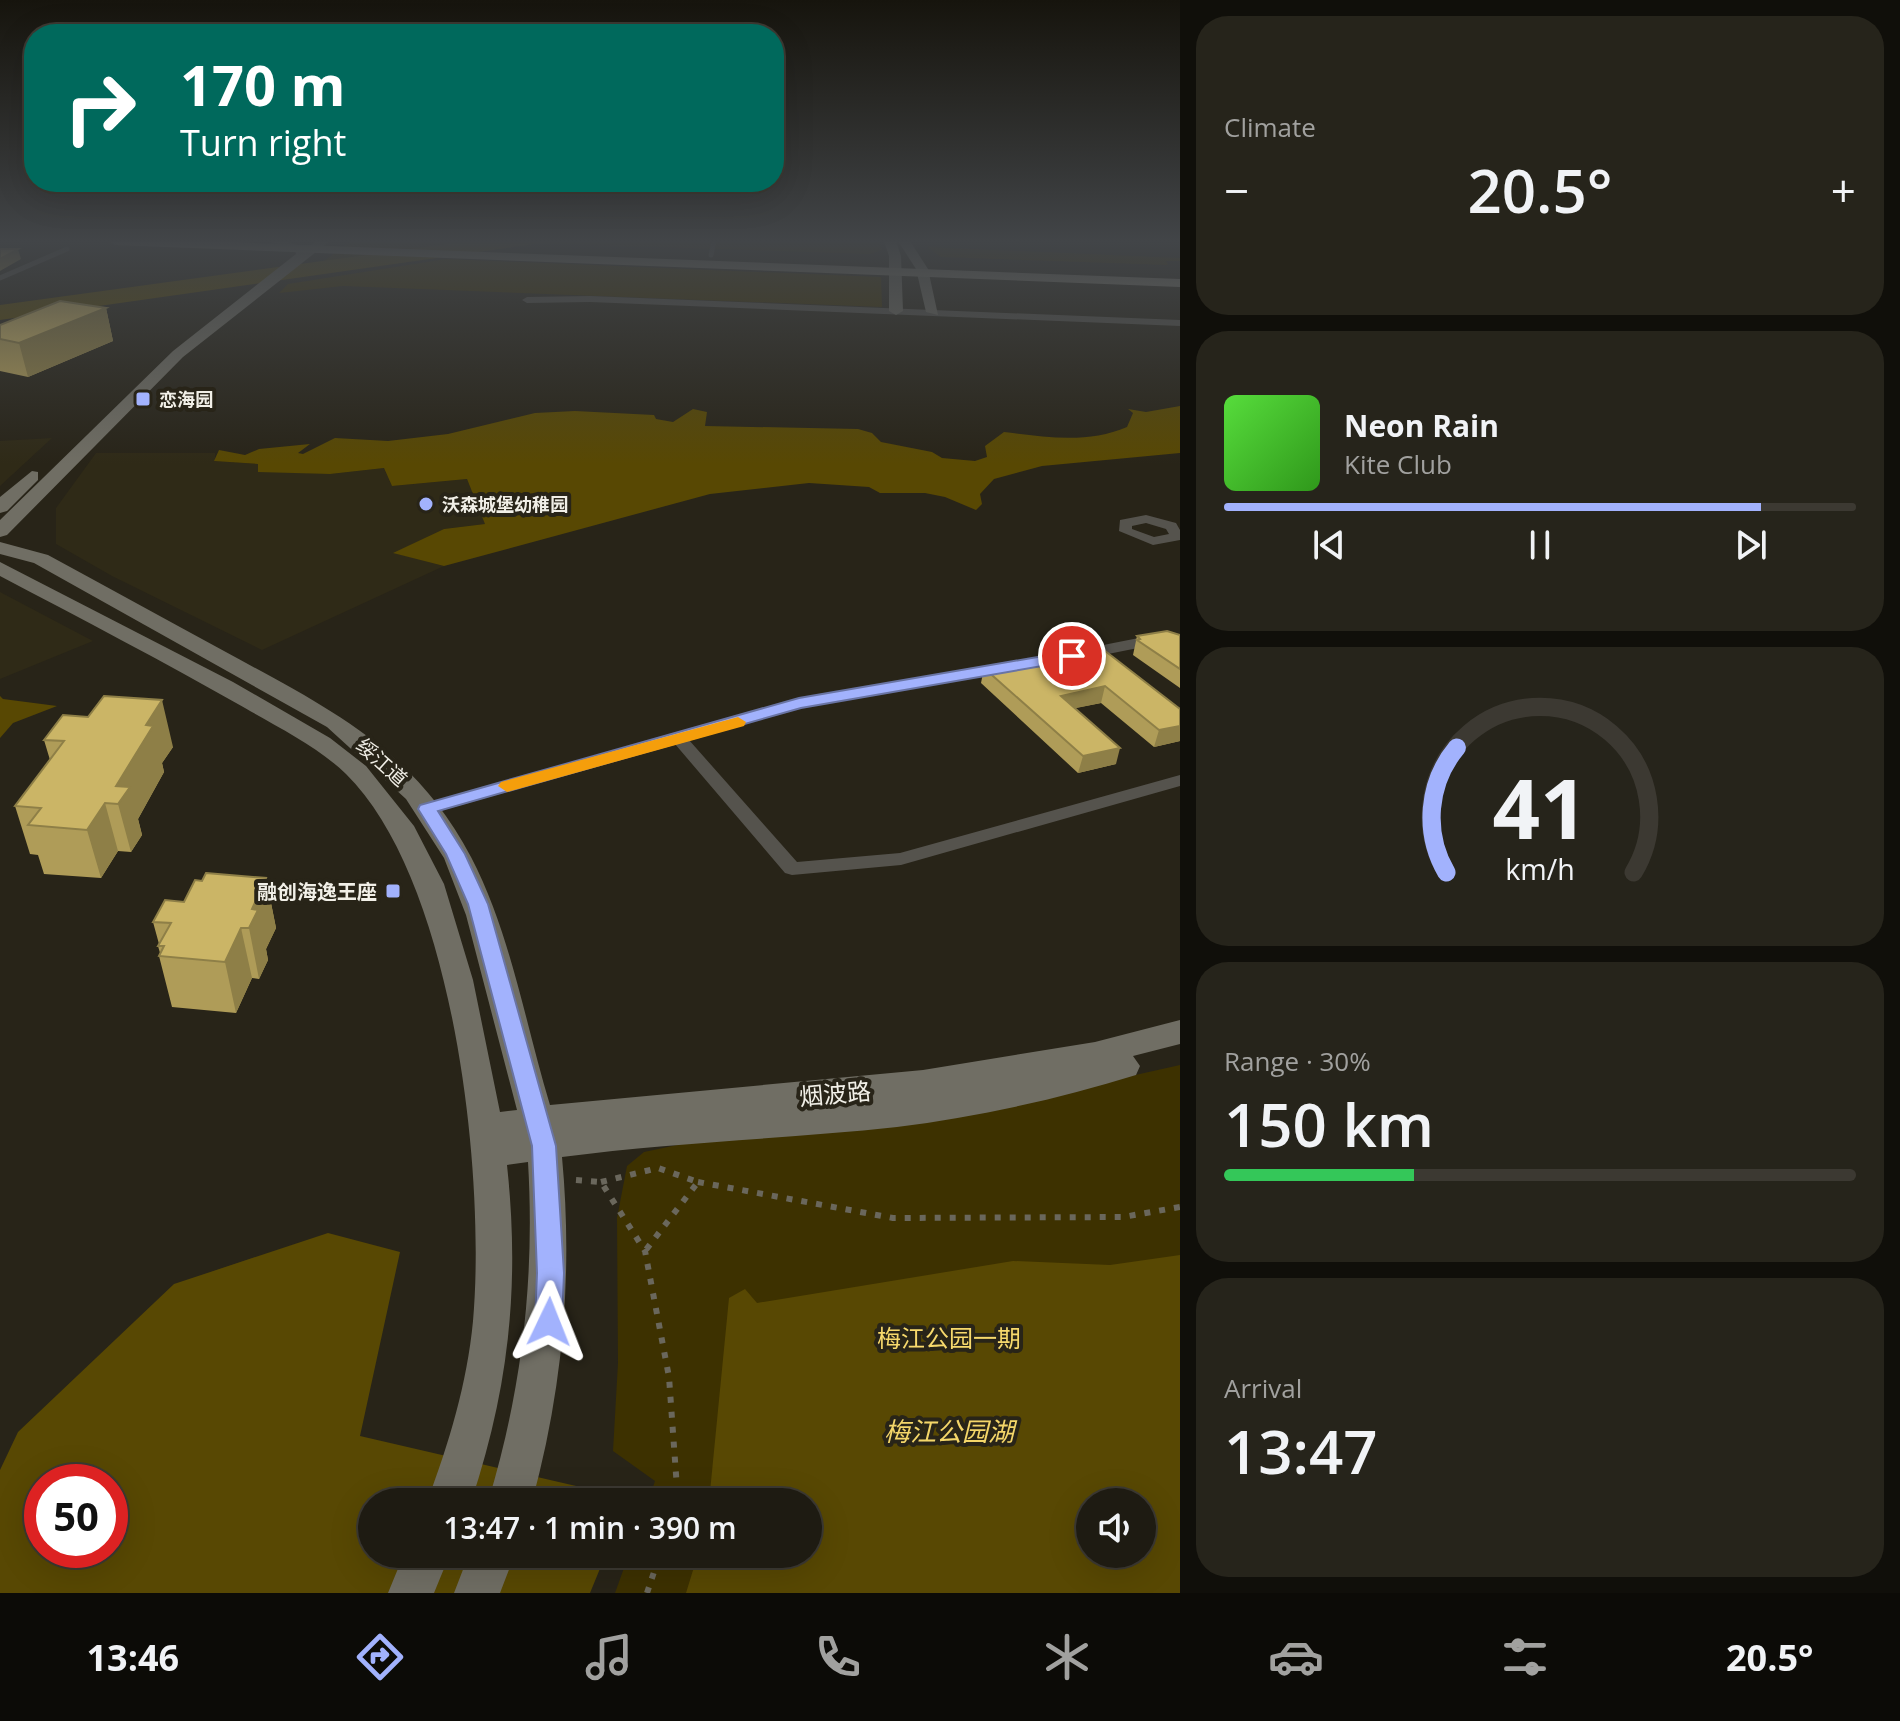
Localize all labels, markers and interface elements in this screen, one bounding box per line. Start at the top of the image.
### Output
text: 170 m [180,46,346,122]
icon: right [48,56,152,160]
text: Climate [1224,109,1316,145]
text: Turn right [180,118,346,167]
text: 20.5° [1467,149,1613,231]
text: − [1224,160,1249,220]
text: + [1831,160,1856,220]
place label: 恋海园 [159,387,213,411]
marker: 恋海园 [134,390,152,408]
text: Neon Rain [1344,405,1499,446]
text: Kite Club [1344,446,1452,482]
place label: 沃森城堡幼稚园 [442,492,568,516]
marker: 沃森城堡幼稚园 [417,495,435,513]
icon: previous [1307,523,1351,567]
icon: pause [1518,523,1562,567]
icon: next [1729,523,1773,567]
pin [1038,622,1106,690]
icon: arrive [1050,634,1094,678]
street label: 绥江道 [351,732,413,792]
text: 41 [1492,749,1588,862]
text: km/h [1505,849,1575,888]
place label: 融创海逸王座 [257,878,377,905]
marker: 融创海逸王座 [384,882,402,900]
text: Range · 30% [1224,1043,1371,1079]
street label: 烟波路 [798,1073,872,1113]
text: 150 km [1224,1083,1434,1165]
position arrow [507,1280,591,1364]
park label: 梅江公园一期 [877,1321,1021,1354]
text: Arrival [1224,1370,1302,1406]
text: 13:47 [1224,1410,1378,1492]
water label: 梅江公园湖 [884,1413,1018,1449]
speed limit sign: 50 [24,1464,128,1568]
map controls [1076,1488,1156,1568]
button: sound [1076,1488,1156,1568]
text: 13:47 · 1 min · 390 m [443,1507,737,1548]
icon: directions [352,1629,408,1685]
icon: music [581,1629,637,1685]
icon: phone [810,1629,866,1685]
icon: climate [1039,1629,1095,1685]
icon: car [1268,1629,1324,1685]
icon: filters [1497,1629,1553,1685]
text: 13:46 [86,1633,179,1682]
text: 20.5° [1726,1633,1813,1682]

